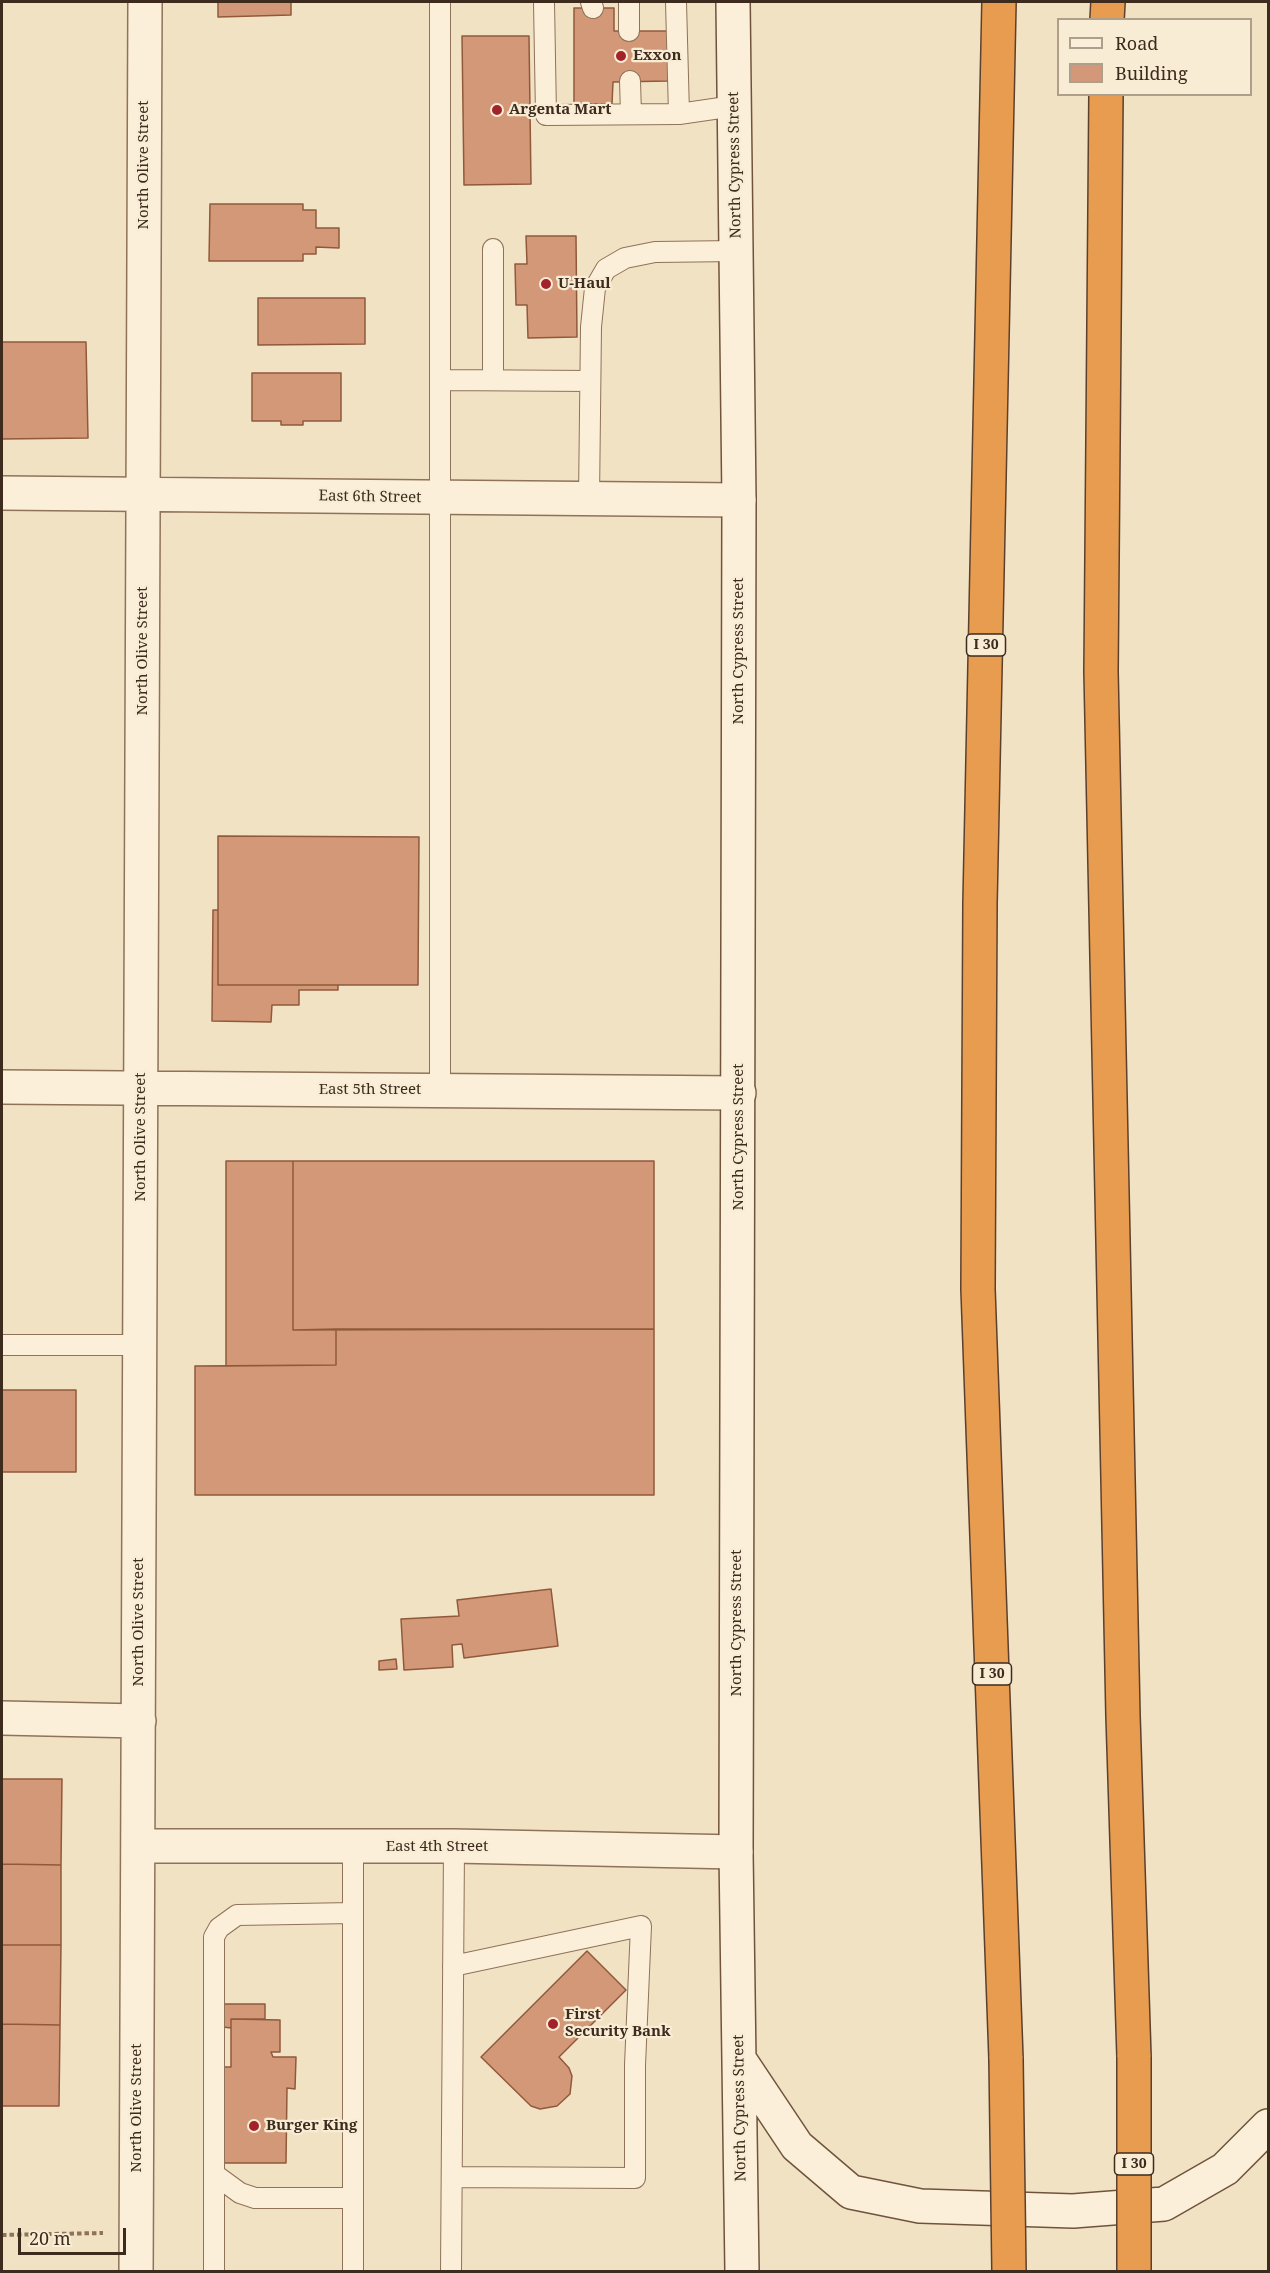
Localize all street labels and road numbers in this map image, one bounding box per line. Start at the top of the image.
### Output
street label: North Cypress Street [725,91,745,239]
street label: North Olive Street [135,101,153,229]
street label: East 6th Street [319,487,421,507]
street label: North Cypress Street [730,577,748,725]
street label: North Olive Street [134,587,152,715]
road number: I 30 [966,634,1006,656]
street label: North Cypress Street [730,1063,748,1211]
street label: North Olive Street [132,1073,150,1201]
street label: East 5th Street [319,1081,421,1099]
street label: North Cypress Street [728,1549,746,1697]
street label: North Olive Street [130,1558,148,1686]
road number: I 30 [972,1663,1012,1685]
street label: East 4th Street [386,1838,488,1856]
street label: North Cypress Street [730,2034,750,2182]
street label: North Olive Street [128,2044,146,2172]
road number: I 30 [1114,2153,1154,2175]

